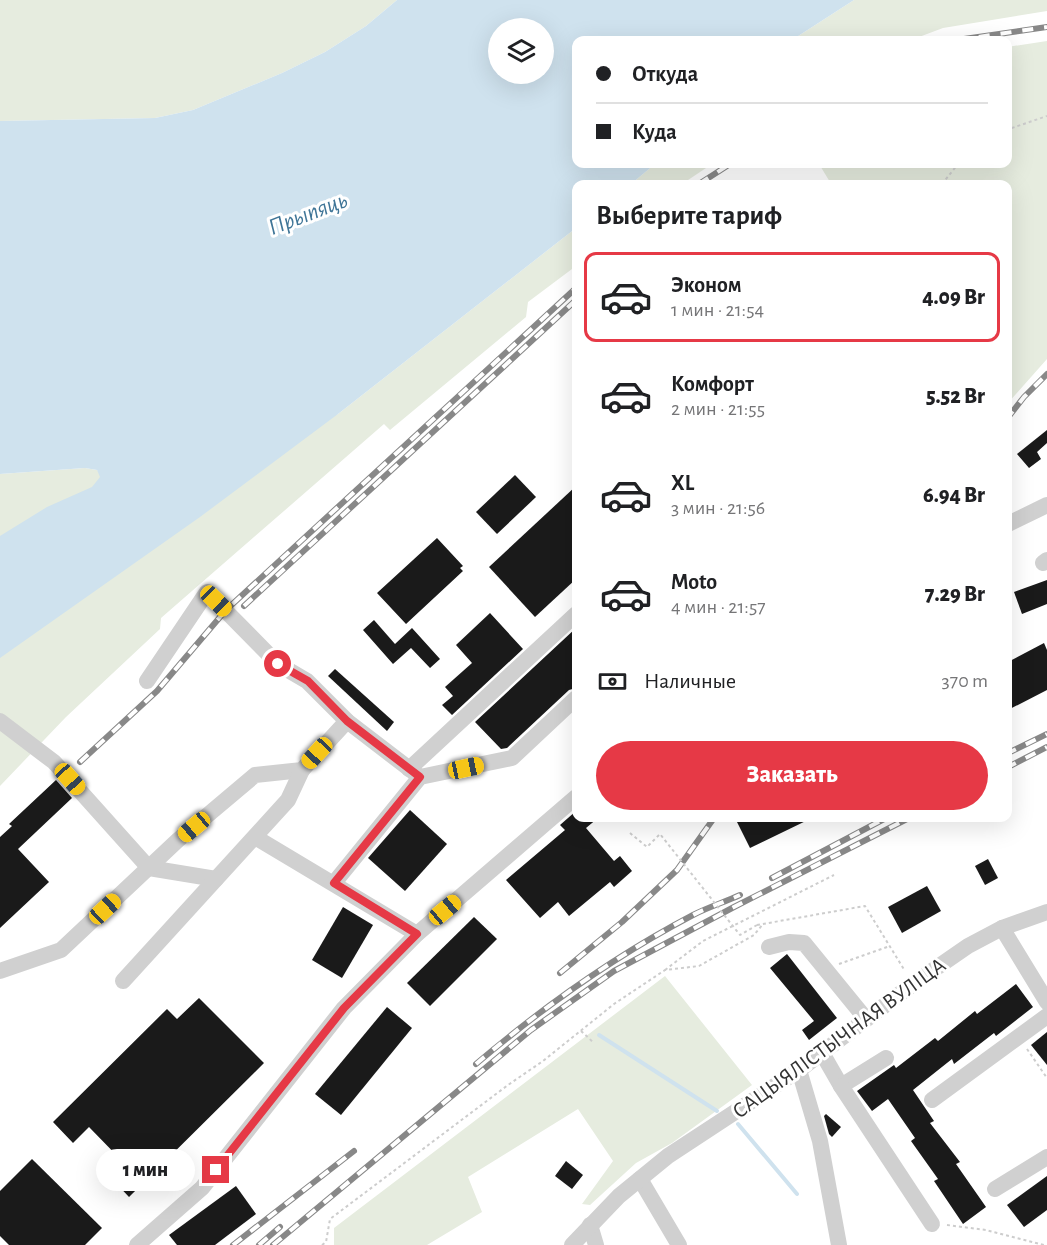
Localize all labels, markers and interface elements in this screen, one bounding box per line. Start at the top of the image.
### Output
map controls [488,18,554,84]
button: layers [488,18,554,84]
text: Откуда [632,63,698,85]
text: Куда [632,121,677,143]
water label: Прыпяць [265,188,351,240]
text: Выберите тариф [596,202,782,229]
icon: car [599,270,653,324]
text: Эконом [671,274,742,296]
text: 4.09 Br [922,286,985,308]
text: 1 мин · 21:54 [671,300,764,320]
icon: car [599,369,653,423]
text: Комфорт [671,373,754,395]
text: 5.52 Br [926,385,985,407]
text: 2 мин · 21:55 [671,399,765,419]
icon: car [599,468,653,522]
text: XL [671,472,694,494]
text: 6.94 Br [923,484,985,506]
text: 3 мин · 21:56 [671,498,765,518]
icon: car [599,567,653,621]
text: Moto [671,571,717,593]
car [197,582,235,620]
text: 7.29 Br [925,583,985,605]
text: 4 мин · 21:57 [671,597,766,617]
route start [264,650,291,677]
icon: cash [596,665,629,698]
text: Наличные [644,670,736,692]
text: 370 m [942,671,988,691]
car [298,734,336,772]
button: Заказать [596,741,988,810]
car [447,755,485,781]
car [51,760,89,798]
car [174,809,214,845]
car [86,890,124,928]
car [425,892,465,928]
street label: САЦЫЯЛІСТЫЧНАЯ ВУЛІЦА [728,953,950,1122]
callout: 1 мин [96,1149,195,1191]
route end [202,1156,229,1183]
text: 1 мин [123,1160,168,1180]

